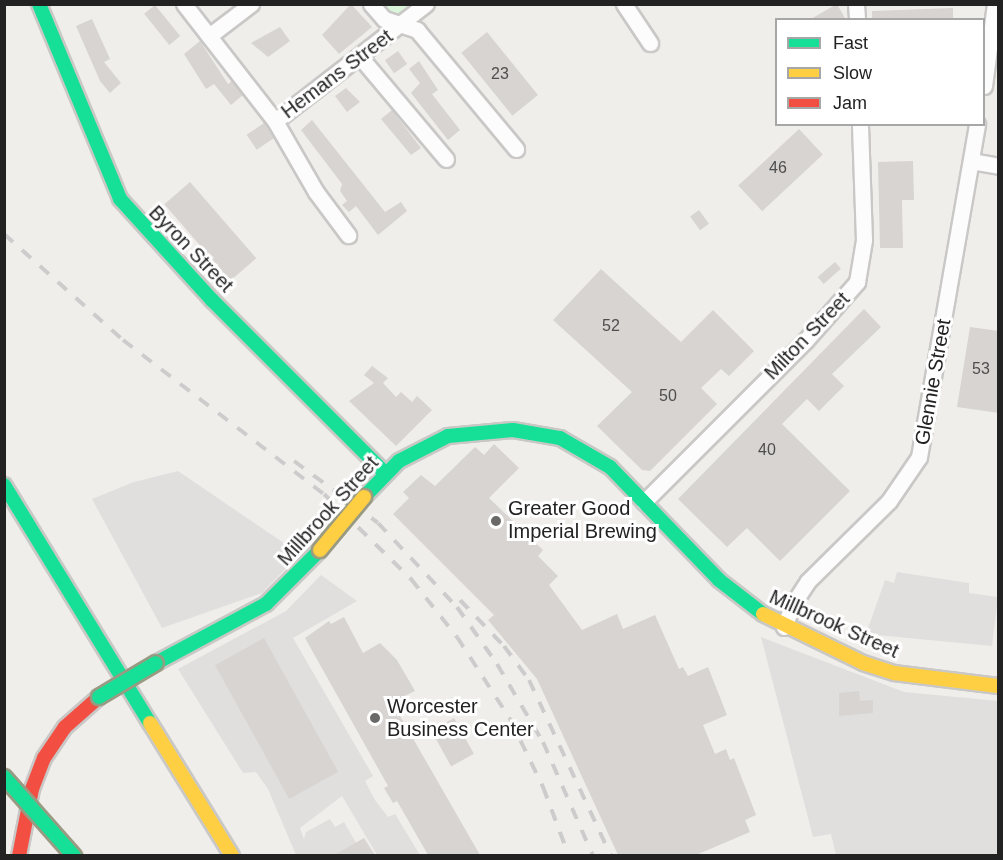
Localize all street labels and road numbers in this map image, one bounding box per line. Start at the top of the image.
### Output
street label: Hemans Street [277,24,397,124]
street label: Byron Street [144,201,238,297]
street label: Milton Street [759,287,855,385]
street label: Glennie Street [910,317,956,447]
street label: Millbrook Street [273,451,383,571]
street label: Millbrook Street [766,585,902,663]

